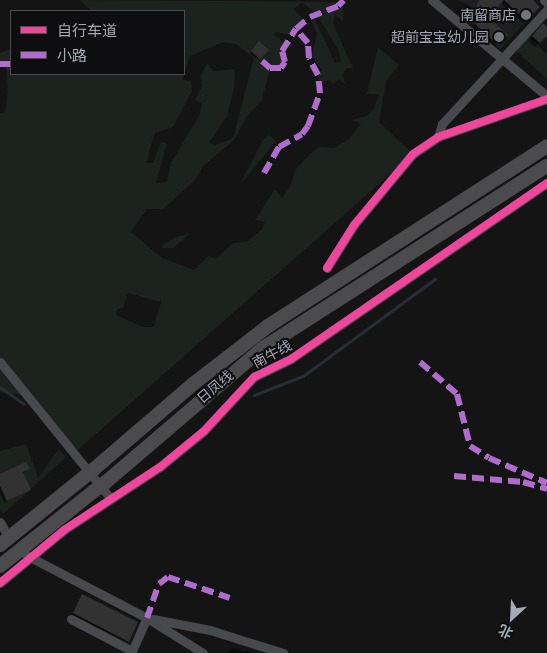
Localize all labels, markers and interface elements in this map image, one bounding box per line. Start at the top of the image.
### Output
place label: 南留商店 [460,7,516,23]
marker: 南留商店 [520,9,532,21]
legend [10,10,185,75]
text: 自行车道 [57,20,117,41]
place label: 超前宝宝幼儿园 [391,29,489,45]
marker: 超前宝宝幼儿园 [493,31,505,43]
text: 小路 [57,45,87,66]
street label: 南牛线 [250,337,294,371]
street label: 日凤线 [194,367,236,407]
north arrow [487,593,537,643]
text: 北 [495,620,516,644]

